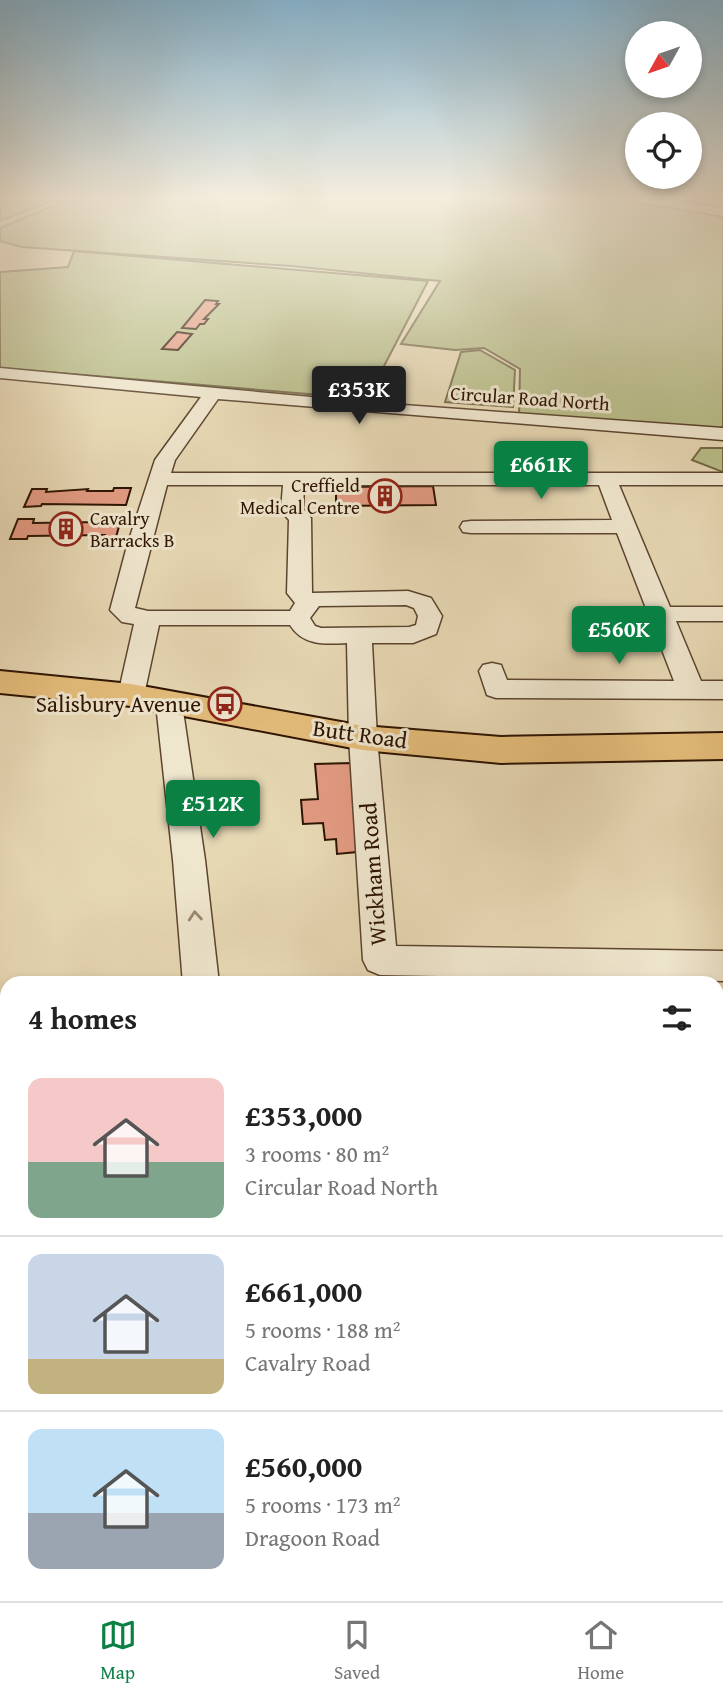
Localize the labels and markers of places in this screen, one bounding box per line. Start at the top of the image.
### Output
pin: £353K [310,366,408,426]
pin: £661K [492,442,590,501]
place label: Creffield Medical Centre [240,471,361,521]
building icon: Creffield Medical Centre [366,477,404,515]
place label: Cavalry Barracks B [90,504,175,554]
building icon: Cavalry Barracks B [47,510,85,548]
pin: £560K [570,606,668,666]
bus stop icon: Salisbury Avenue [206,685,244,723]
place label: Salisbury Avenue [36,687,201,720]
pin: £512K [164,780,262,840]

